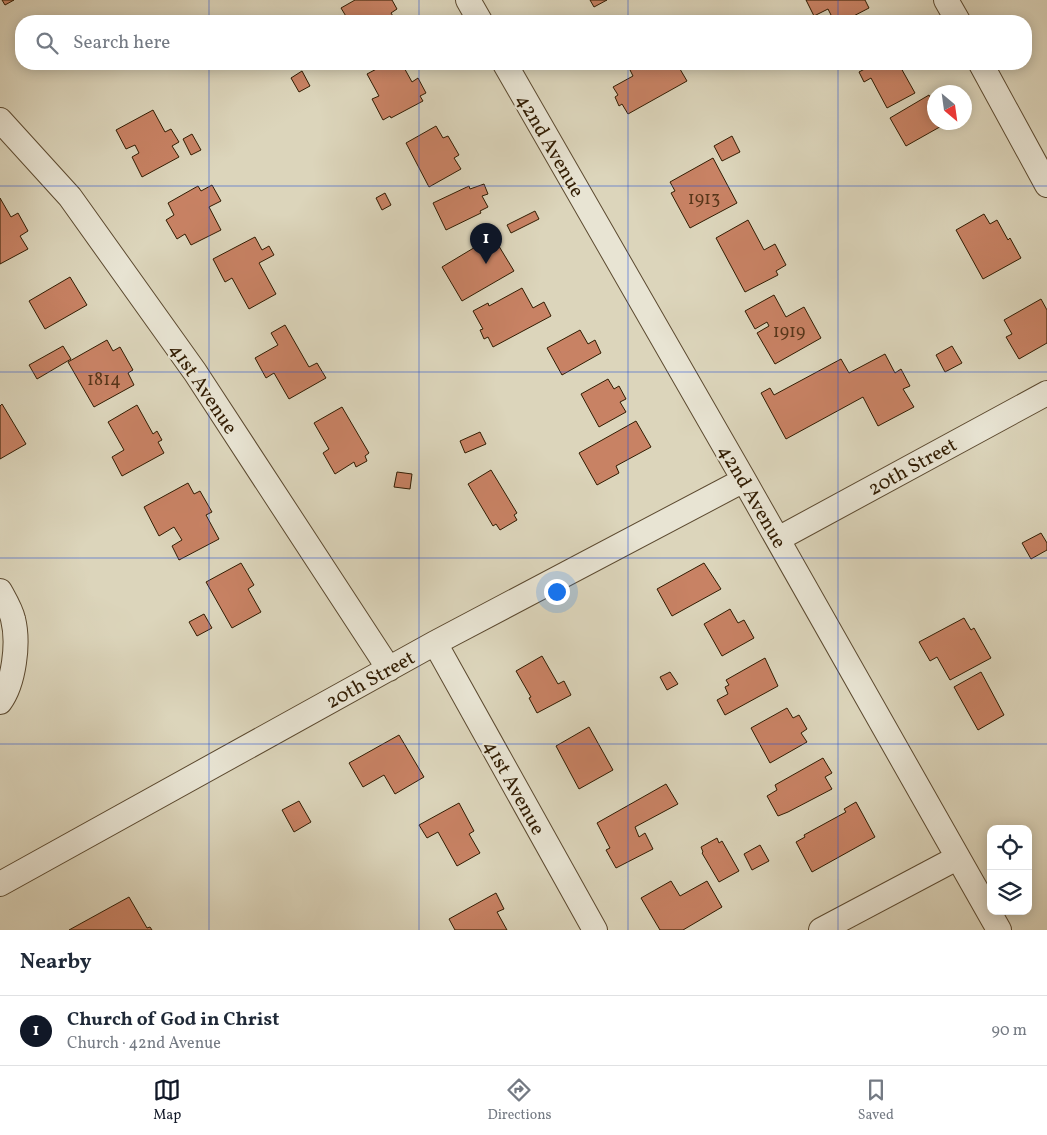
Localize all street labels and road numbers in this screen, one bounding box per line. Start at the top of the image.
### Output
street label: 42nd Avenue [508,89,590,203]
street label: 41st Avenue [161,338,243,440]
street label: 20th Street [863,432,963,504]
street label: 42nd Avenue [710,440,792,554]
street label: 20th Street [321,645,421,717]
street label: 41st Avenue [476,735,551,841]

